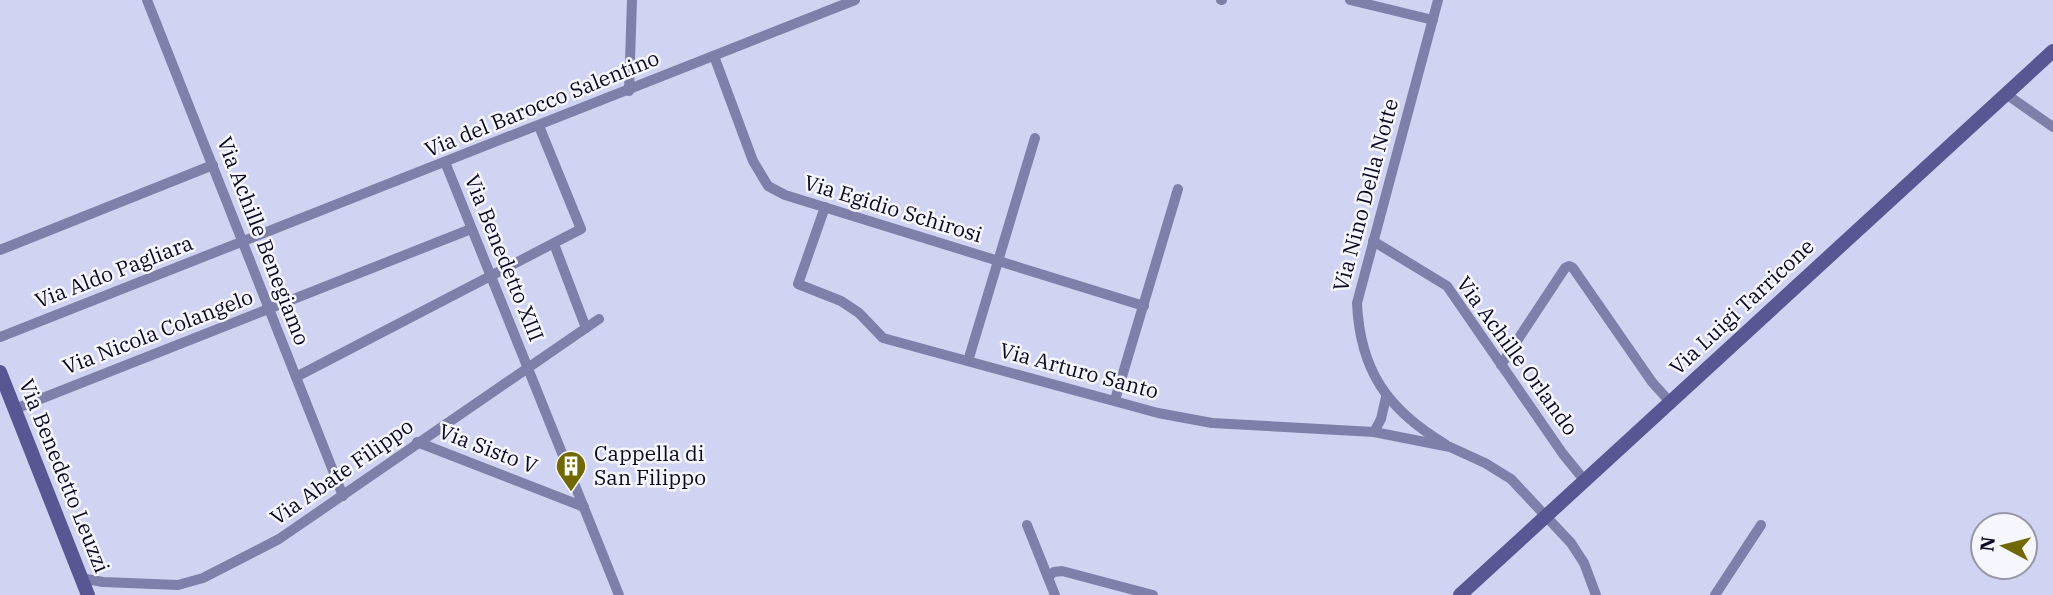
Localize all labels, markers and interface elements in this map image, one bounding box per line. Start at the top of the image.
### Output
street label: Via del Barocco Salentino [420,43,663,163]
street label: Via Nino Della Notte [1326,95,1404,294]
street label: Via Achille Benegiamo [211,132,317,349]
street label: Via Egidio Schirosi [801,168,986,248]
street label: Via Benedetto XIII [459,170,551,345]
street label: Via Aldo Pagliara [31,228,197,314]
street label: Via Luigi Tarricone [1663,232,1820,381]
street label: Via Achille Orlando [1451,270,1585,441]
street label: Via Nicola Colangelo [58,282,257,380]
street label: Via Arturo Santo [997,335,1162,405]
street label: Via Benedetto Leuzzi [13,375,117,577]
street label: Via Abate Filippo [264,411,418,531]
street label: Via Sisto V [435,416,542,480]
place label: Cappella di San Filippo [594,439,706,491]
building icon: Cappella di San Filippo [554,449,588,493]
north arrow [1969,511,2039,581]
text: N [1974,535,2000,553]

